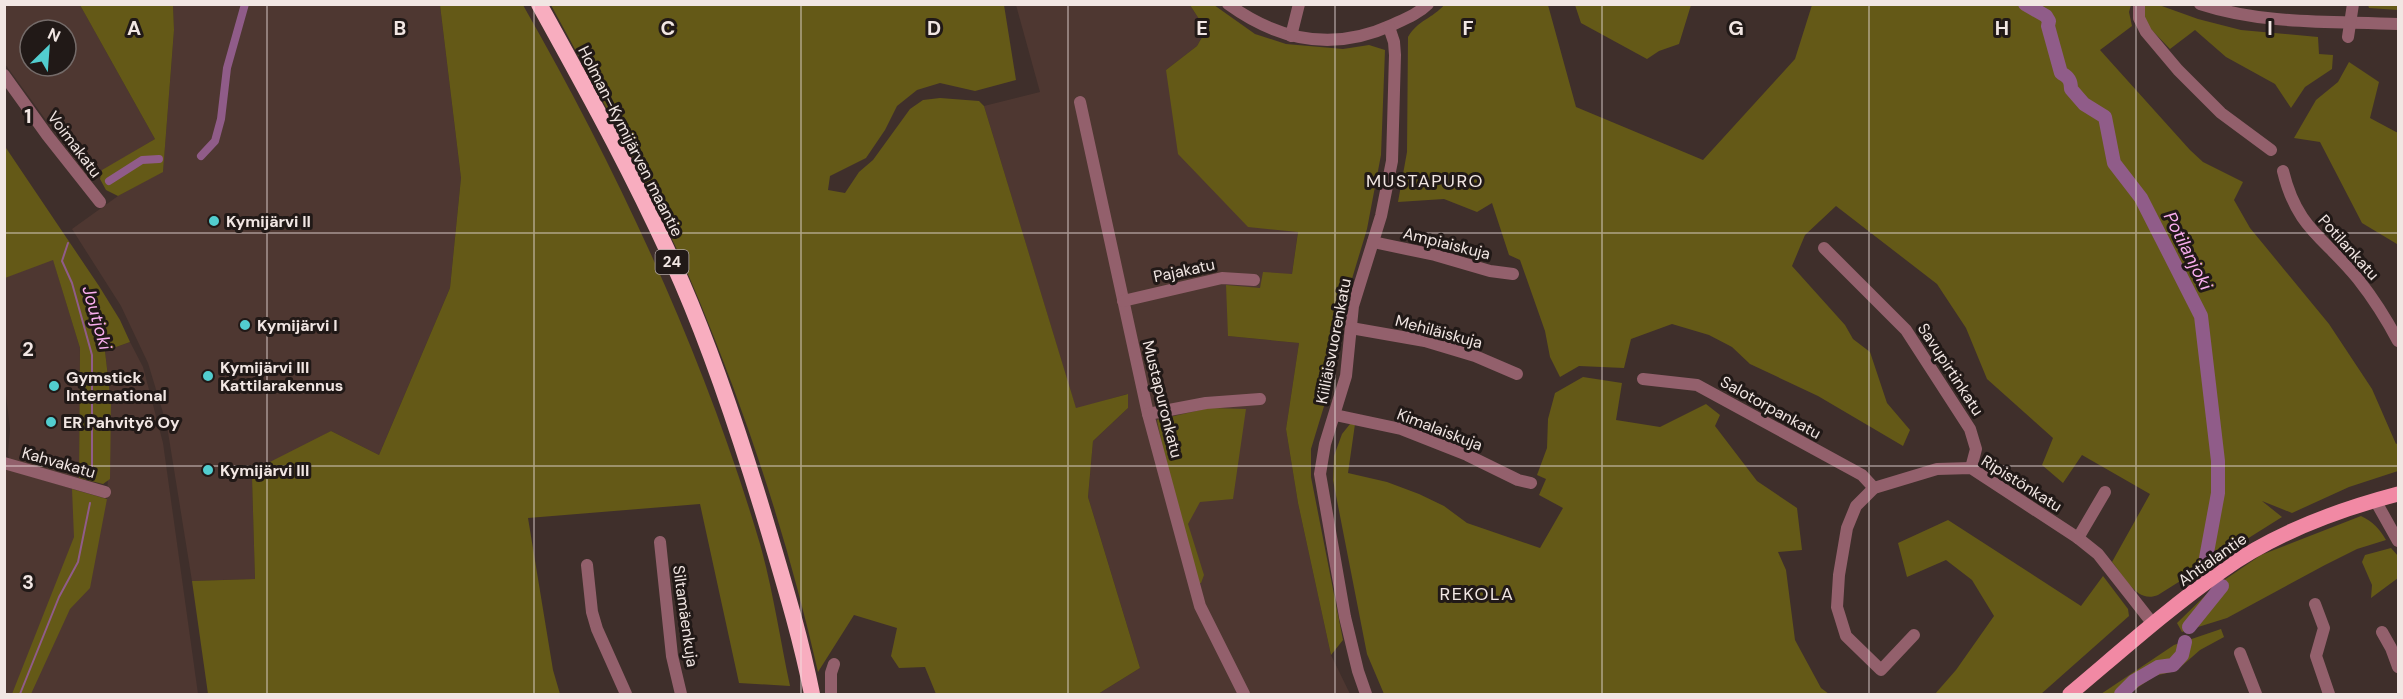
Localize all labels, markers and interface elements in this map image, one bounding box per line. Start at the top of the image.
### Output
text: A [127,15,141,41]
text: B [394,15,406,41]
text: C [661,15,675,41]
text: D [927,15,941,41]
text: E [1196,15,1208,41]
text: F [1462,15,1474,41]
text: G [1728,15,1744,41]
text: H [1995,15,2009,41]
text: I [2267,15,2273,41]
north arrow [18,18,78,78]
text: N [44,23,64,47]
street label: Holman–Kymijärven maantie [573,42,688,240]
text: 1 [24,103,32,129]
street label: Voimakatu [43,107,106,182]
district label: MUSTAPURO [1366,169,1484,193]
water label: Potilanjoki [2158,208,2218,295]
street label: Potilankatu [2314,210,2384,285]
place label: Kymijärvi II [226,211,311,232]
marker: Kymijärvi II [207,214,221,228]
street label: Ampiaiskuja [1401,223,1493,264]
road number: 24 [656,250,688,274]
street label: Pajakatu [1152,254,1217,287]
street label: Kiiliäisvuorenkatu [1311,277,1356,406]
water label: Joutjoki [76,283,118,353]
street label: Mehiläiskuja [1393,310,1485,353]
place label: Kymijärvi I [257,315,338,336]
marker: Kymijärvi I [238,318,252,332]
street label: Savupirtinkatu [1913,319,1988,420]
text: 2 [22,336,34,362]
street label: Mustapuronkatu [1138,338,1187,460]
place label: Kymijärvi III Kattilarakennus [220,357,343,396]
place label: Gymstick International [66,367,167,406]
marker: Kymijärvi III Kattilarakennus [201,369,215,383]
street label: Salotorpankatu [1717,371,1825,444]
marker: Gymstick International [47,379,61,393]
street label: Kimalaiskuja [1394,404,1486,455]
place label: ER Pahvityö Oy [63,412,180,433]
marker: ER Pahvityö Oy [44,415,58,429]
street label: Kahvakatu [20,442,98,483]
street label: Ripistönkatu [1977,450,2066,517]
place label: Kymijärvi III [220,460,309,481]
marker: Kymijärvi III [201,463,215,477]
street label: Ahtialantie [2174,528,2251,591]
street label: Siltamäenkuja [668,564,703,668]
text: 3 [22,569,34,595]
district label: REKOLA [1439,582,1515,606]

